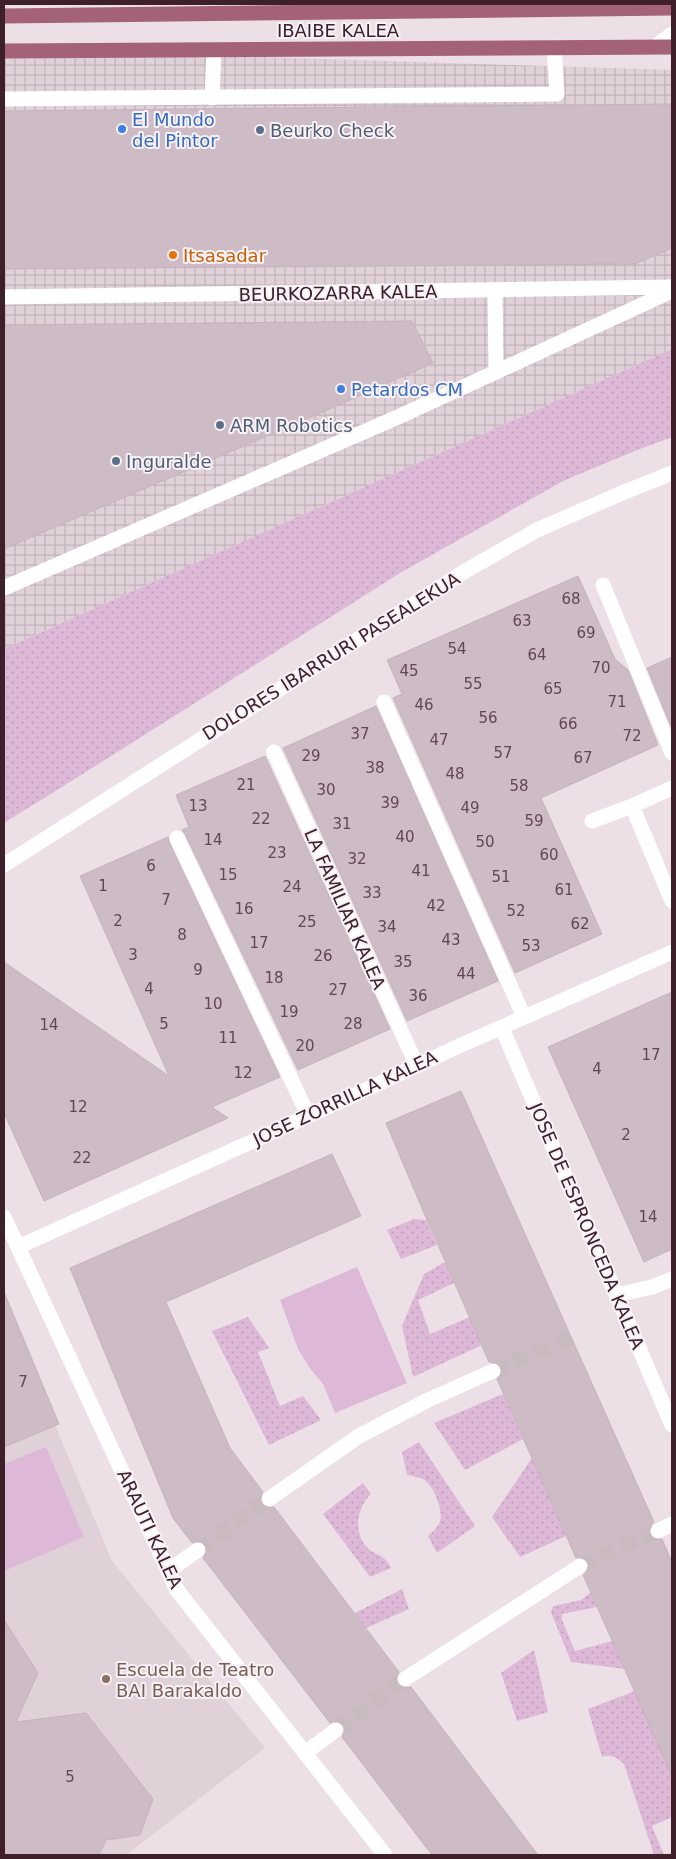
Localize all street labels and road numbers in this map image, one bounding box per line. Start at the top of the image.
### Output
street label: IBAIBE KALEA [277,20,400,41]
street label: BEURKOZARRA KALEA [238,281,438,305]
street label: DOLORES IBARRURI PASEALEKUA [198,567,464,744]
street label: LA FAMILIAR KALEA [300,825,390,993]
street label: JOSE ZORRILLA KALEA [249,1046,441,1150]
street label: JOSE DE ESPRONCEDA KALEA [525,1099,649,1353]
street label: ARAUTI KALEA [113,1466,187,1593]

